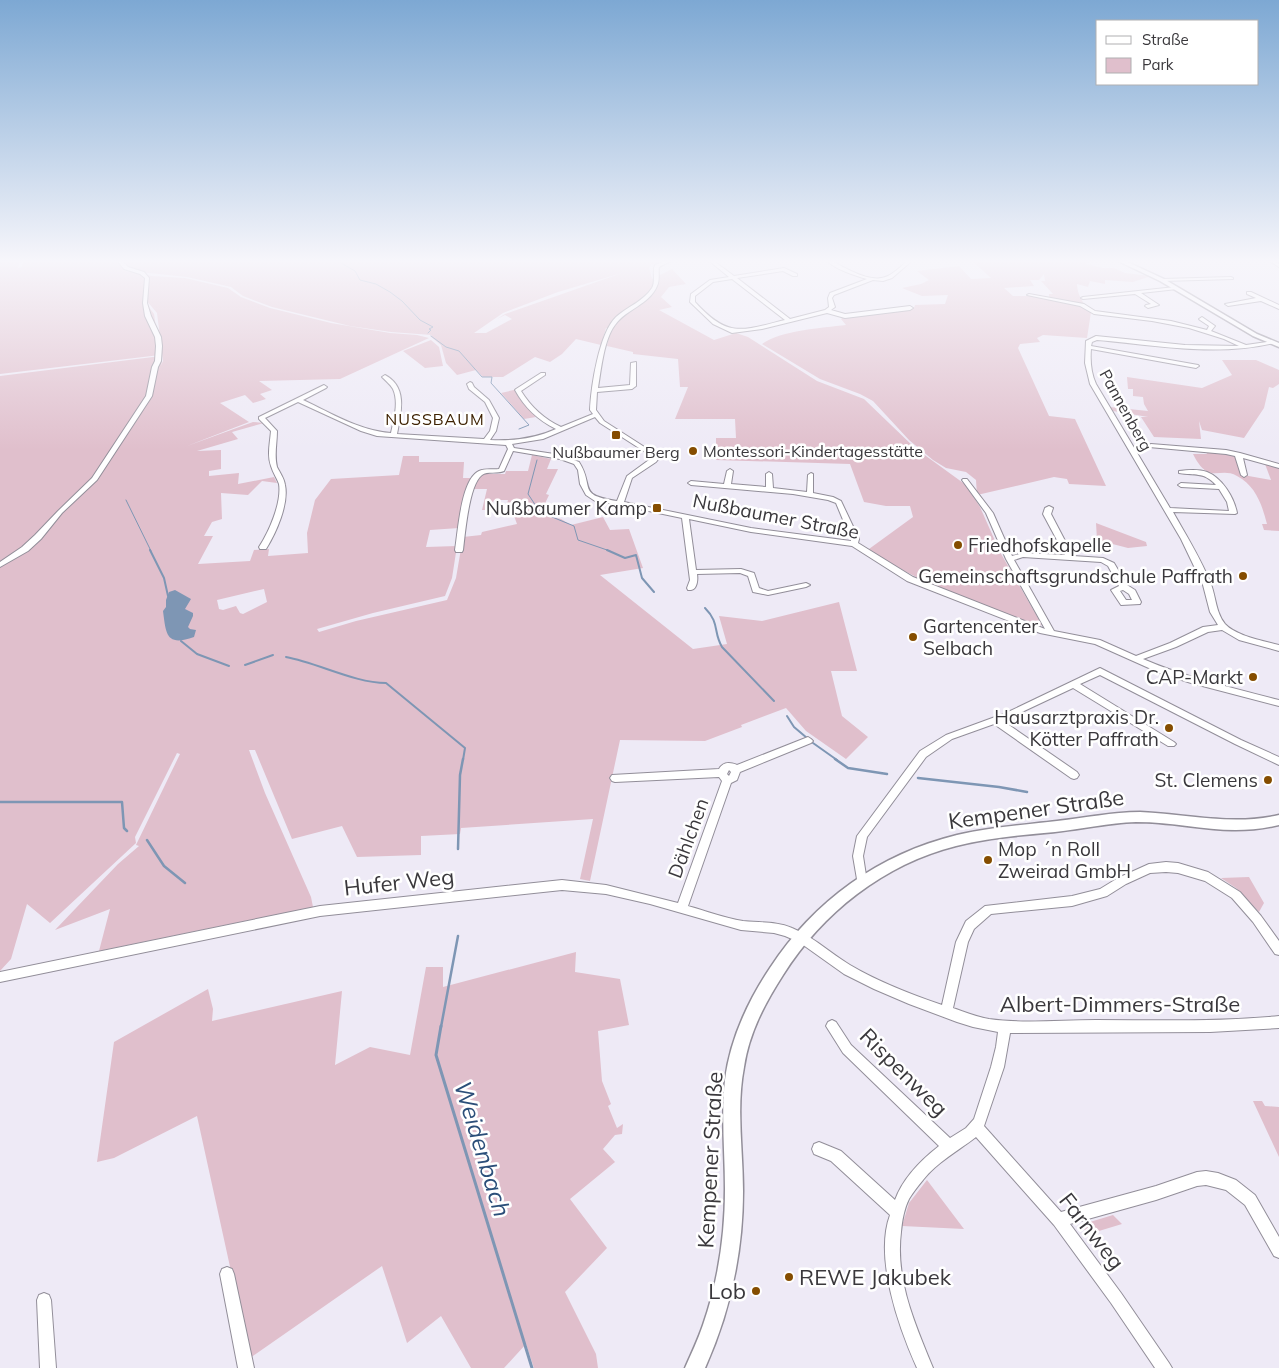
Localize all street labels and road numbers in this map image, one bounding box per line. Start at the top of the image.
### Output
street label: Pannenberg [1095,366,1157,454]
street label: Nußbaumer Straße [691,488,861,544]
street label: Kempener Straße [946,783,1126,835]
street label: Dählchen [662,795,714,881]
street label: Hufer Weg [342,862,456,902]
street label: Albert-Dimmers-Straße [1000,990,1240,1018]
street label: Rispenweg [854,1022,954,1122]
street label: Kempener Straße [691,1071,729,1249]
street label: Farnweg [1053,1187,1131,1275]

